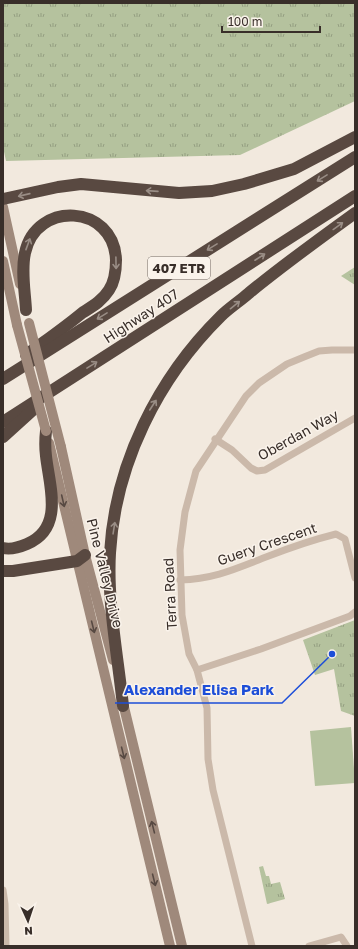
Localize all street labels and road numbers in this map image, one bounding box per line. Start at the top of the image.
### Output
road number: 407 ETR [148,257,210,279]
street label: Highway 407 [100,285,181,346]
street label: Oberdan Way [255,405,341,464]
street label: Pine Valley Drive [84,516,127,629]
street label: Guery Crescent [215,519,319,568]
street label: Terra Road [159,558,180,630]

